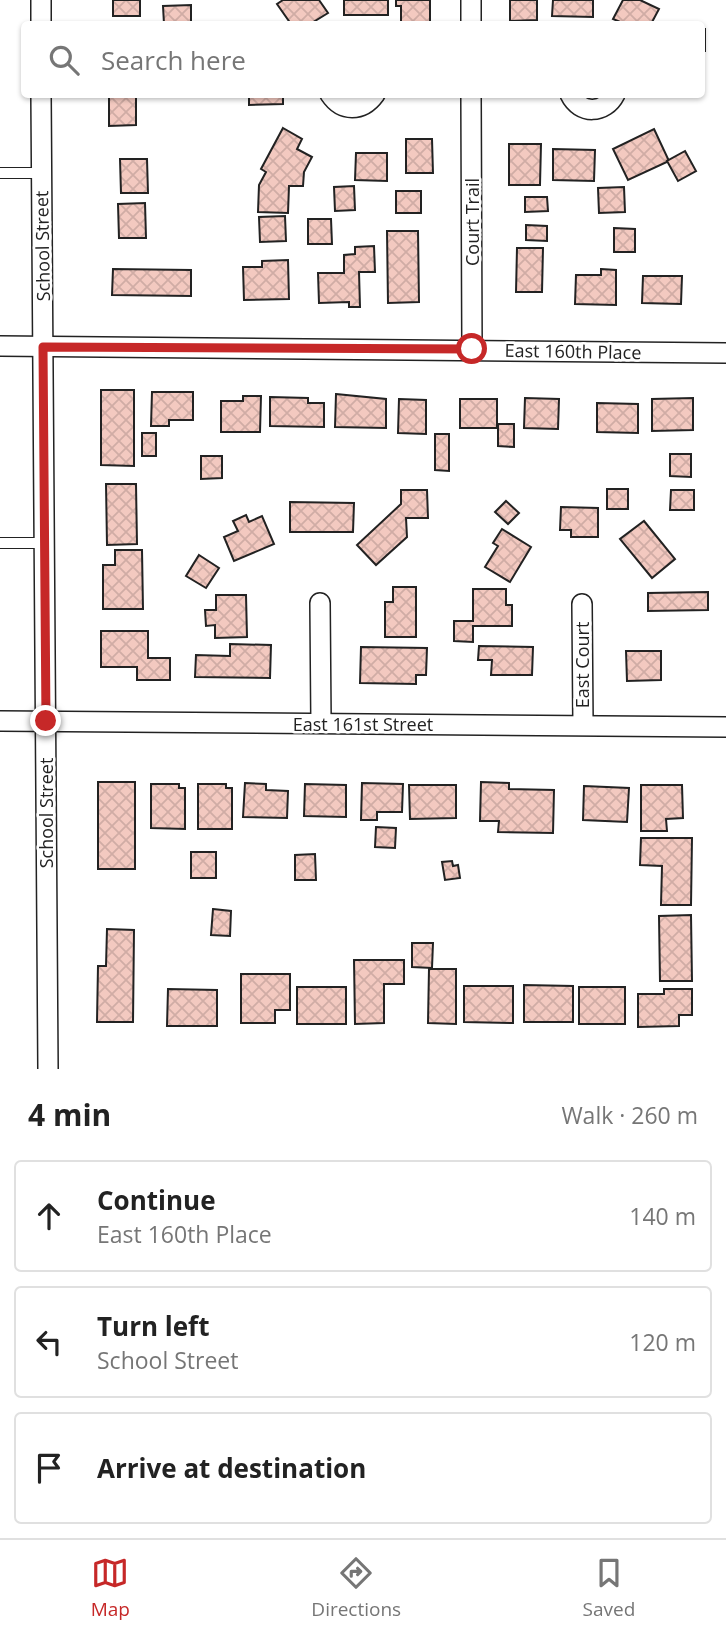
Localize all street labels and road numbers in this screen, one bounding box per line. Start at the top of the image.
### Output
street label: Court Trail [460,178,484,266]
street label: School Street [29,190,55,302]
street label: East 160th Place [504,338,642,364]
street label: East Court [570,622,594,708]
street label: East 161st Street [293,712,433,736]
street label: School Street [34,758,58,868]

